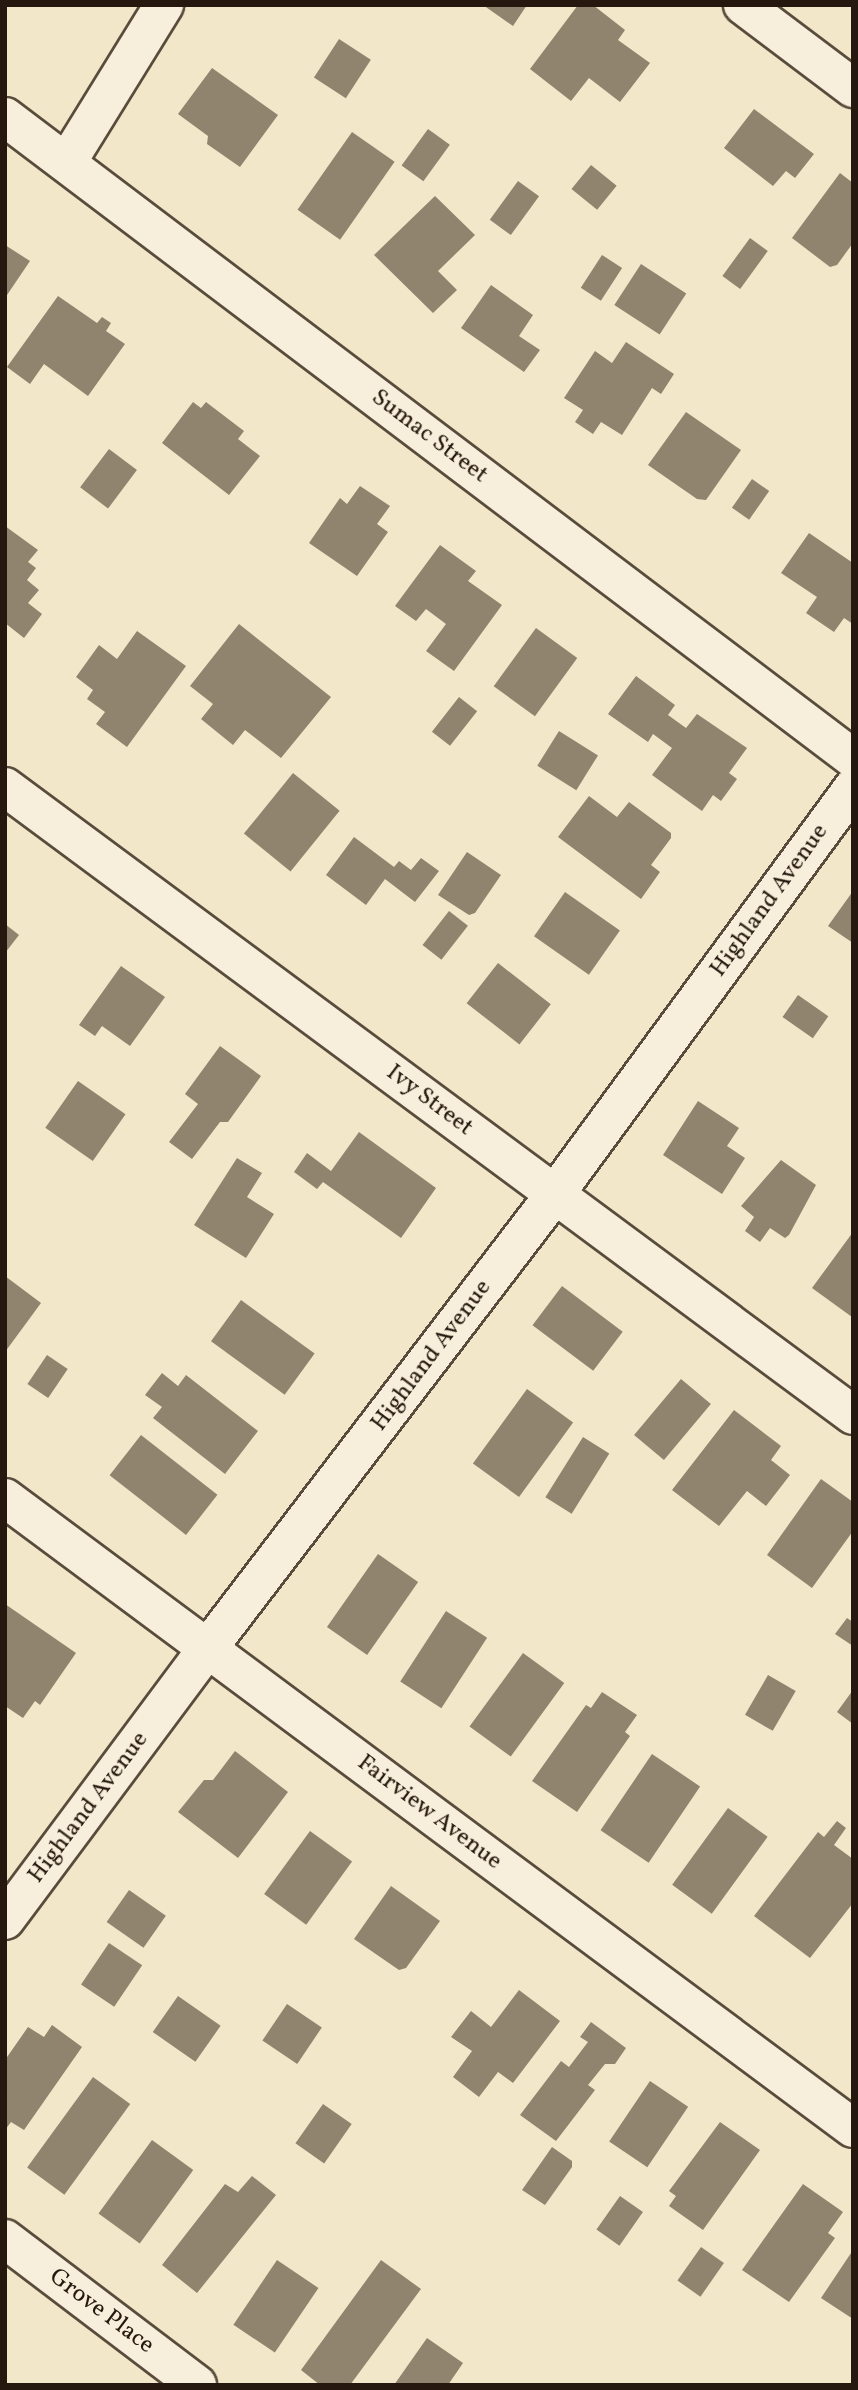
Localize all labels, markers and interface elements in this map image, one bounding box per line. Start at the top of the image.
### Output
street label: Sumac Street [365,384,493,490]
street label: Highland Avenue [705,819,835,983]
street label: Ivy Street [380,1059,478,1143]
street label: Highland Avenue [366,1275,498,1437]
street label: Highland Avenue [23,1727,155,1889]
street label: Fairview Avenue [351,1749,507,1877]
street label: Grove Place [43,2263,159,2361]

